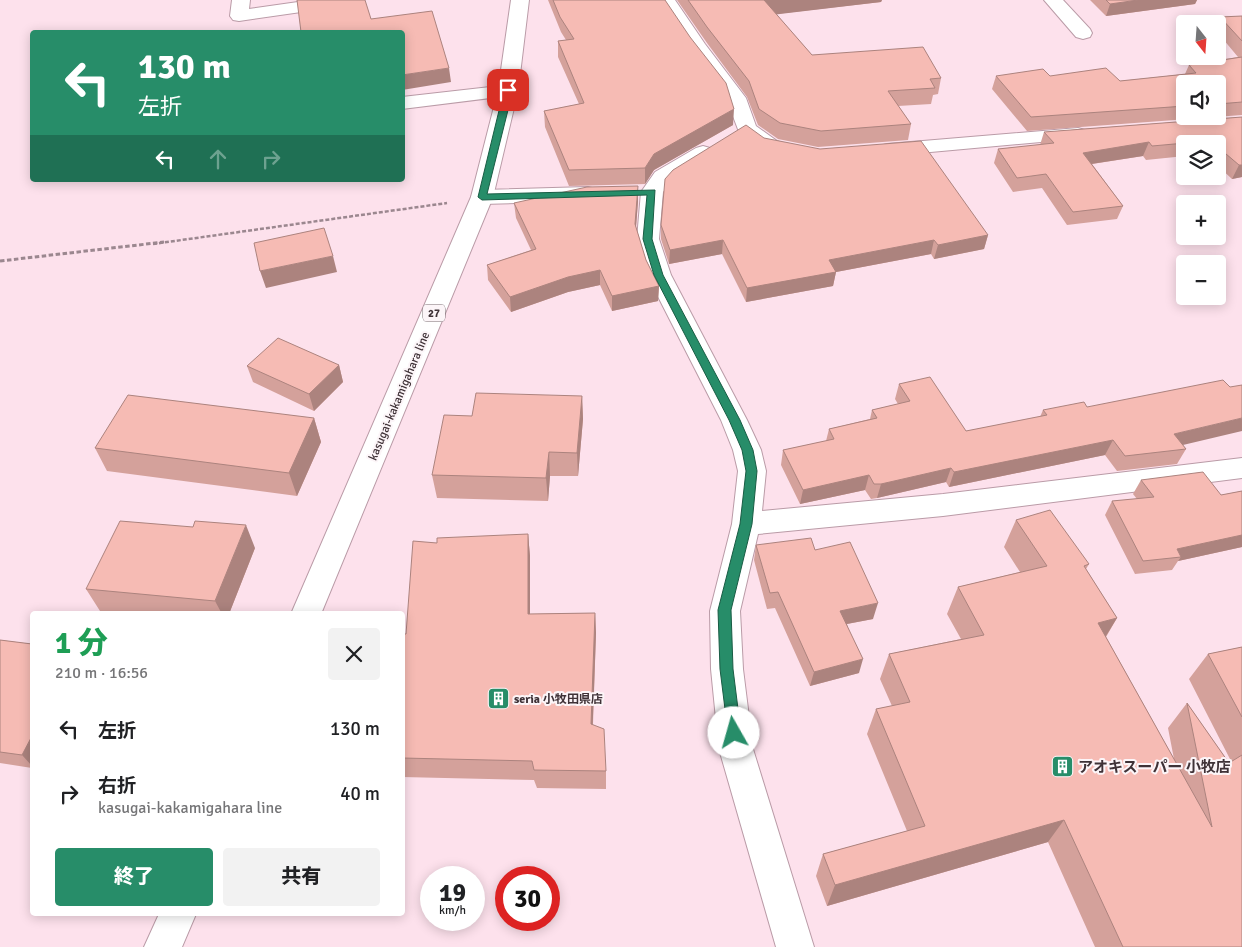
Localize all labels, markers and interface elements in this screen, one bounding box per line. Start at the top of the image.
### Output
north arrow [1176,15,1226,65]
map controls [1176,15,1226,305]
text: 130 m [138,45,231,88]
icon: left [55,50,120,115]
pin [487,69,529,111]
button: sound [1176,75,1226,125]
icon: arrive [494,76,522,104]
text: 左折 [138,93,182,120]
button: layers [1176,135,1226,185]
icon: left [151,145,179,173]
icon: ahead [204,145,232,173]
icon: right [257,145,285,173]
button: + [1176,195,1226,245]
button: − [1176,255,1226,305]
road number: 27 [423,304,445,322]
street label: kasugai-kakamigahara line [366,330,433,463]
text: 1 分 [55,625,108,662]
button: close [328,628,380,680]
text: 210 m · 16:56 [55,663,148,683]
building icon: seria 小牧田県店 [486,687,510,711]
place label: seria 小牧田県店 [514,692,603,707]
position arrow [707,706,759,758]
icon: left [55,715,83,743]
text: 130 m [330,717,380,741]
text: 左折 [98,719,136,743]
building icon: アオキスーパー 小牧店 [1050,755,1074,779]
place label: アオキスーパー 小牧店 [1078,758,1231,776]
text: 右折 [98,774,136,798]
icon: right [55,780,83,808]
text: 40 m [340,782,380,806]
text: kasugai-kakamigahara line [98,798,282,818]
button: 終了 [55,848,213,906]
button: 共有 [223,848,380,906]
speed limit sign: 30 [495,866,560,931]
text: 19 [439,877,466,908]
text: km/h [439,903,466,918]

